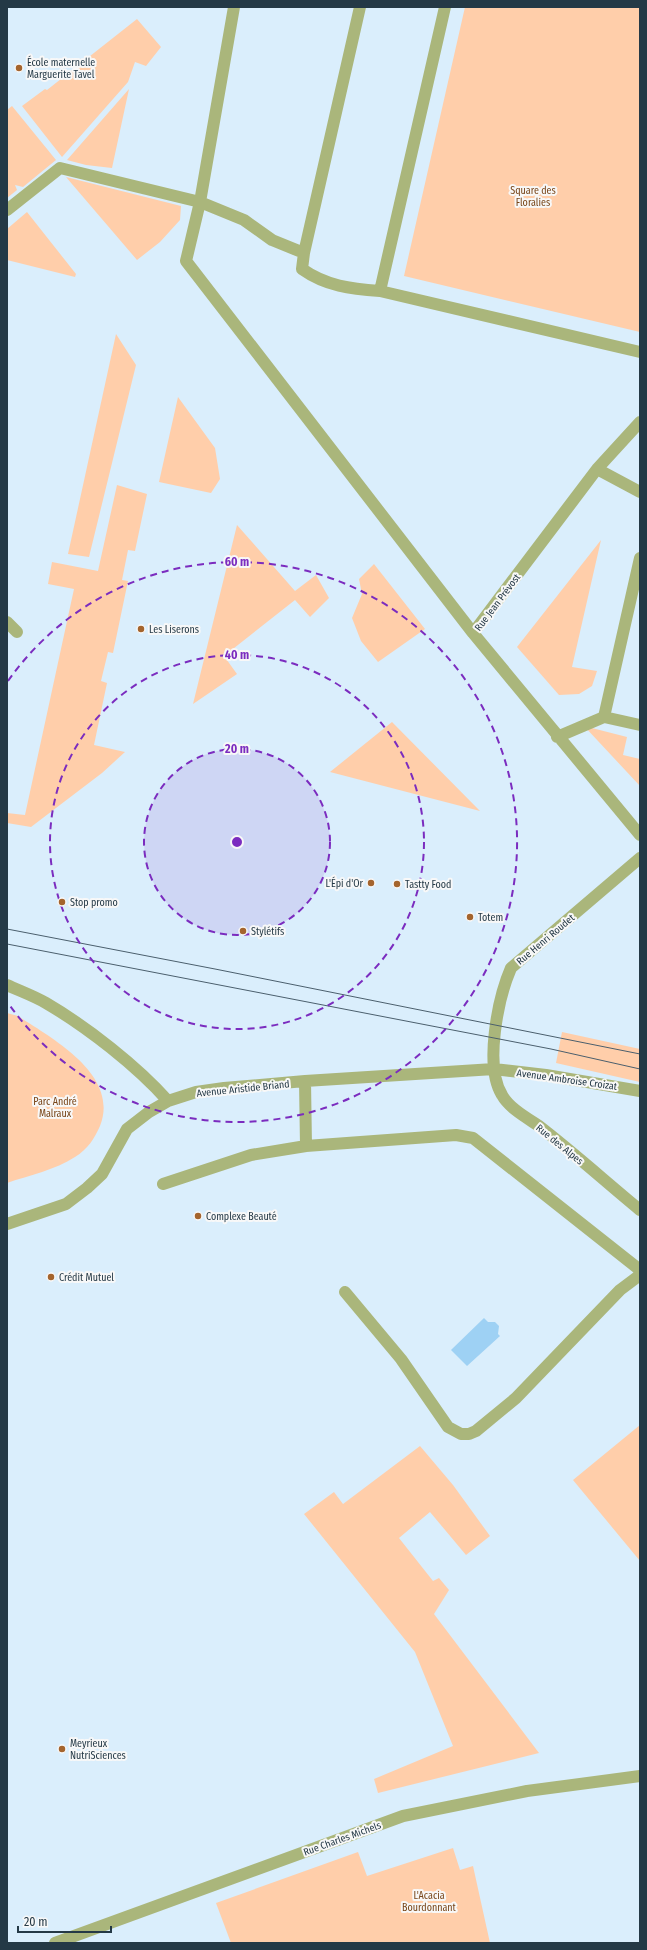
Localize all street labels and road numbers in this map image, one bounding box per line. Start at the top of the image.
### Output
street label: Rue Jean Prévost [472,571,524,634]
street label: Rue Henri Roudet [514,912,578,967]
street label: Avenue Ambroise Croizat [516,1067,618,1093]
street label: Avenue Aristide Briand [196,1078,290,1100]
street label: Rue des Alpes [533,1122,585,1167]
street label: Rue Charles Michels [302,1819,383,1859]

